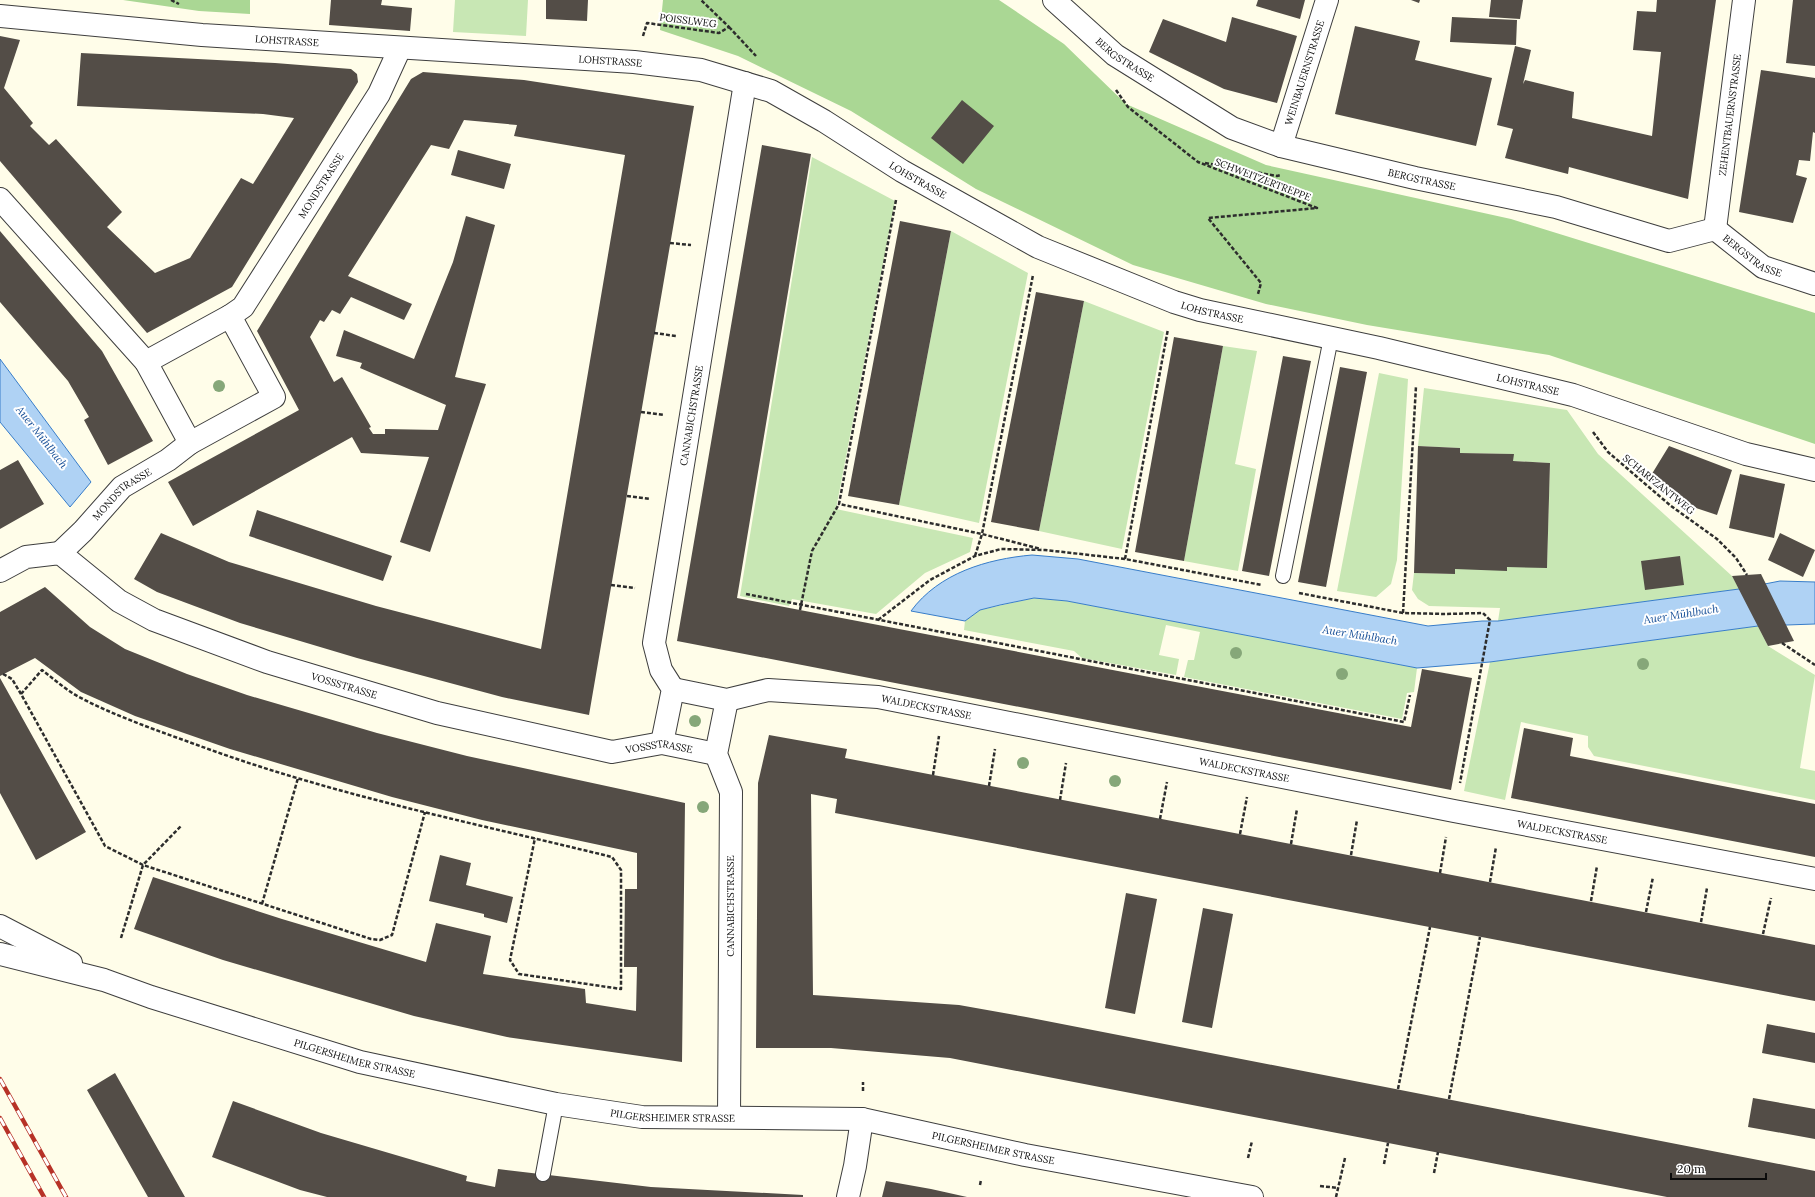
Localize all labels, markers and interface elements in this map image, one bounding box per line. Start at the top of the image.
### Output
street label: POISSLWEG [659,11,718,31]
street label: WEINBAUERNSTRASSE [1282,19,1327,127]
street label: LOHSTRASSE [255,32,319,49]
street label: BERGSTRASSE [1093,35,1157,85]
street label: LOHSTRASSE [578,53,643,70]
street label: ZEHENTBAUERNSTRASSE [1716,53,1744,177]
street label: MONDSTRASSE [295,151,347,221]
street label: SCHWEITZERTREPPE [1213,155,1313,204]
street label: LOHSTRASSE [887,158,949,202]
street label: BERGSTRASSE [1387,166,1457,193]
street label: BERGSTRASSE [1720,232,1784,280]
street label: LOHSTRASSE [1179,299,1245,326]
street label: CANNABICHSTRASSE [677,364,706,467]
street label: LOHSTRASSE [1495,371,1561,398]
water label: Auer Mühlbach [13,402,71,472]
street label: SCHARFZANTWEG [1620,451,1698,518]
street label: MONDSTRASSE [90,465,154,523]
water label: Auer Mühlbach [1642,601,1720,627]
water label: Auer Mühlbach [1321,622,1399,648]
street label: VOSSSTRASSE [309,669,379,702]
street label: WALDECKSTRASSE [880,692,973,722]
street label: VOSSSTRASSE [624,737,694,757]
street label: WALDECKSTRASSE [1198,755,1291,785]
street label: WALDECKSTRASSE [1516,817,1609,847]
street label: CANNABICHSTRASSE [724,855,737,957]
street label: PILGERSHEIMER STRASSE [292,1036,417,1081]
street label: PILGERSHEIMER STRASSE [609,1106,735,1125]
street label: PILGERSHEIMER STRASSE [931,1129,1056,1167]
scale bar [1671,1155,1766,1181]
text: 20 m [1677,1161,1705,1176]

